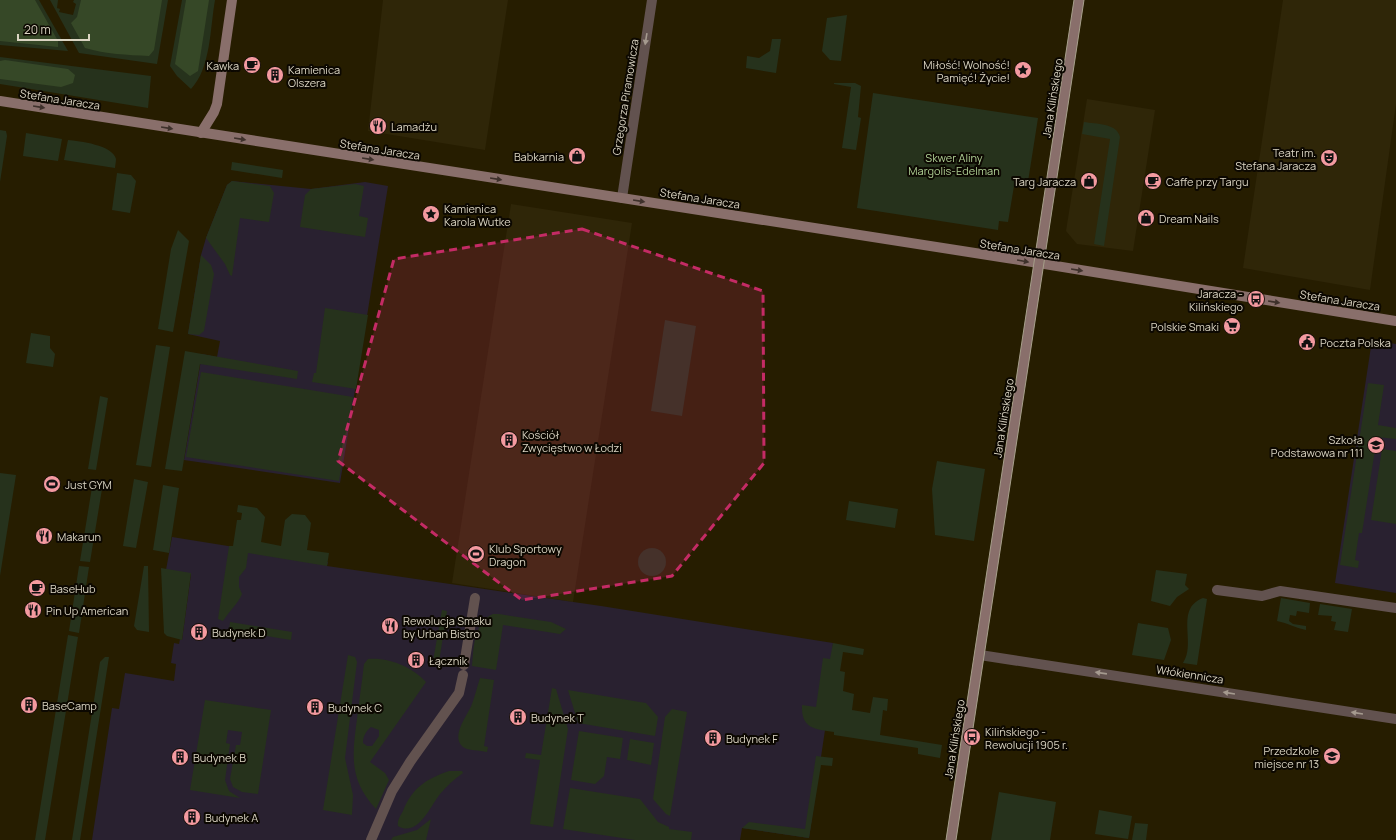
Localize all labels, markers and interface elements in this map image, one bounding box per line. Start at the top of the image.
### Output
scale bar [18,16,89,42]
text: 20 m [24,21,51,38]
one-way arrow [643,32,649,45]
street label: Grzegorza Piramowicza [608,38,642,156]
cafe icon: Kawka [242,55,262,75]
place label: Miłość! Wolność! Pamięć! Życie! [923,57,1010,85]
street label: Jana Kilińskiego [1038,57,1066,139]
place label: Kawka [207,58,239,73]
place icon: Miłość! Wolność! Pamięć! Życie! [1013,60,1033,80]
place label: Kamienica Olszera [288,62,340,90]
building icon: Kamienica Olszera [265,65,285,85]
street label: Stefana Jaracza [19,85,101,113]
one-way arrow [32,105,45,111]
restaurant icon: Lamadżu [368,116,388,136]
place label: Lamadżu [391,119,437,134]
one-way arrow [161,125,173,131]
street label: Stefana Jaracza [339,135,421,163]
one-way arrow [233,136,246,142]
place label: Teatr im. Stefana Jaracza [1235,145,1316,173]
shop icon: Babkarnia [567,146,587,166]
theatre icon: Teatr im. Stefana Jaracza [1319,148,1339,168]
place label: Babkarnia [514,149,564,164]
park label: Skwer Aliny Margolis-Edelman [908,150,1000,178]
one-way arrow [362,156,374,162]
shop icon: Targ Jaracza [1079,171,1099,191]
cafe icon: Caffe przy Targu [1143,171,1163,191]
place label: Targ Jaracza [1013,174,1076,189]
place label: Caffe przy Targu [1166,174,1249,189]
one-way arrow [490,176,502,182]
street label: Stefana Jaracza [659,184,741,212]
one-way arrow [633,198,645,204]
place label: Kamienica Karola Wutke [444,201,511,229]
place icon: Kamienica Karola Wutke [421,204,441,224]
shop icon: Dream Nails [1136,208,1156,228]
place label: Dream Nails [1159,211,1219,226]
street label: Stefana Jaracza [979,235,1061,263]
one-way arrow [1016,259,1029,265]
one-way arrow [1071,267,1083,273]
place label: Jaracza - Kilińskiego [1189,286,1243,314]
street label: Stefana Jaracza [1299,286,1381,314]
bus stop icon: Jaracza - Kilińskiego [1246,289,1266,309]
one-way arrow [1268,299,1281,305]
supermarket icon: Polskie Smaki [1222,316,1242,336]
place label: Polskie Smaki [1151,319,1219,334]
public building icon: Poczta Polska [1297,332,1317,352]
place label: Poczta Polska [1320,335,1391,350]
street label: Jana Kilińskiego [989,377,1017,459]
place label: Kościół Zwycięstwo w Łodzi [522,427,622,455]
building icon: Kościół Zwycięstwo w Łodzi [499,430,519,450]
place label: Szkoła Podstawowa nr 111 [1271,432,1363,460]
school or university icon: Szkoła Podstawowa nr 111 [1366,435,1386,455]
sports icon: Just GYM [42,474,62,494]
place label: Just GYM [65,477,112,492]
restaurant icon: Makarun [34,526,54,546]
place label: Makarun [57,529,101,544]
place label: Klub Sportowy Dragon [489,541,562,569]
sports icon: Klub Sportowy Dragon [466,544,486,564]
cafe icon: BaseHub [27,578,47,598]
place label: BaseHub [50,581,96,596]
restaurant icon: Pin Up American [23,600,43,620]
place label: Pin Up American [46,603,128,618]
place label: Rewolucja Smaku by Urban Bistro [403,613,491,641]
restaurant icon: Rewolucja Smaku by Urban Bistro [380,616,400,636]
building icon: Budynek D [189,622,209,642]
place label: Budynek D [212,625,266,640]
building icon: Łącznik [406,650,426,670]
place label: Łącznik [429,653,468,668]
street label: Włókiennicza [1155,661,1225,687]
one-way arrow [1095,670,1107,676]
one-way arrow [1223,690,1235,696]
building icon: BaseCamp [19,695,39,715]
building icon: Budynek C [305,697,325,717]
place label: BaseCamp [42,698,97,713]
street label: Jana Kilińskiego [940,698,968,780]
place label: Budynek C [328,700,382,715]
building icon: Budynek T [508,707,528,727]
place label: Budynek T [531,710,584,725]
one-way arrow [1351,710,1364,716]
place label: Kilińskiego - Rewolucji 1905 r. [985,724,1068,752]
bus stop icon: Kilińskiego - Rewolucji 1905 r. [962,727,982,747]
building icon: Budynek F [703,728,723,748]
place label: Budynek F [726,731,778,746]
place label: Przedzkole miejsce nr 13 [1255,743,1320,771]
school or university icon: Przedzkole miejsce nr 13 [1322,746,1342,766]
building icon: Budynek B [170,747,190,767]
place label: Budynek B [193,750,246,765]
building icon: Budynek A [182,807,202,827]
place label: Budynek A [205,810,258,825]

